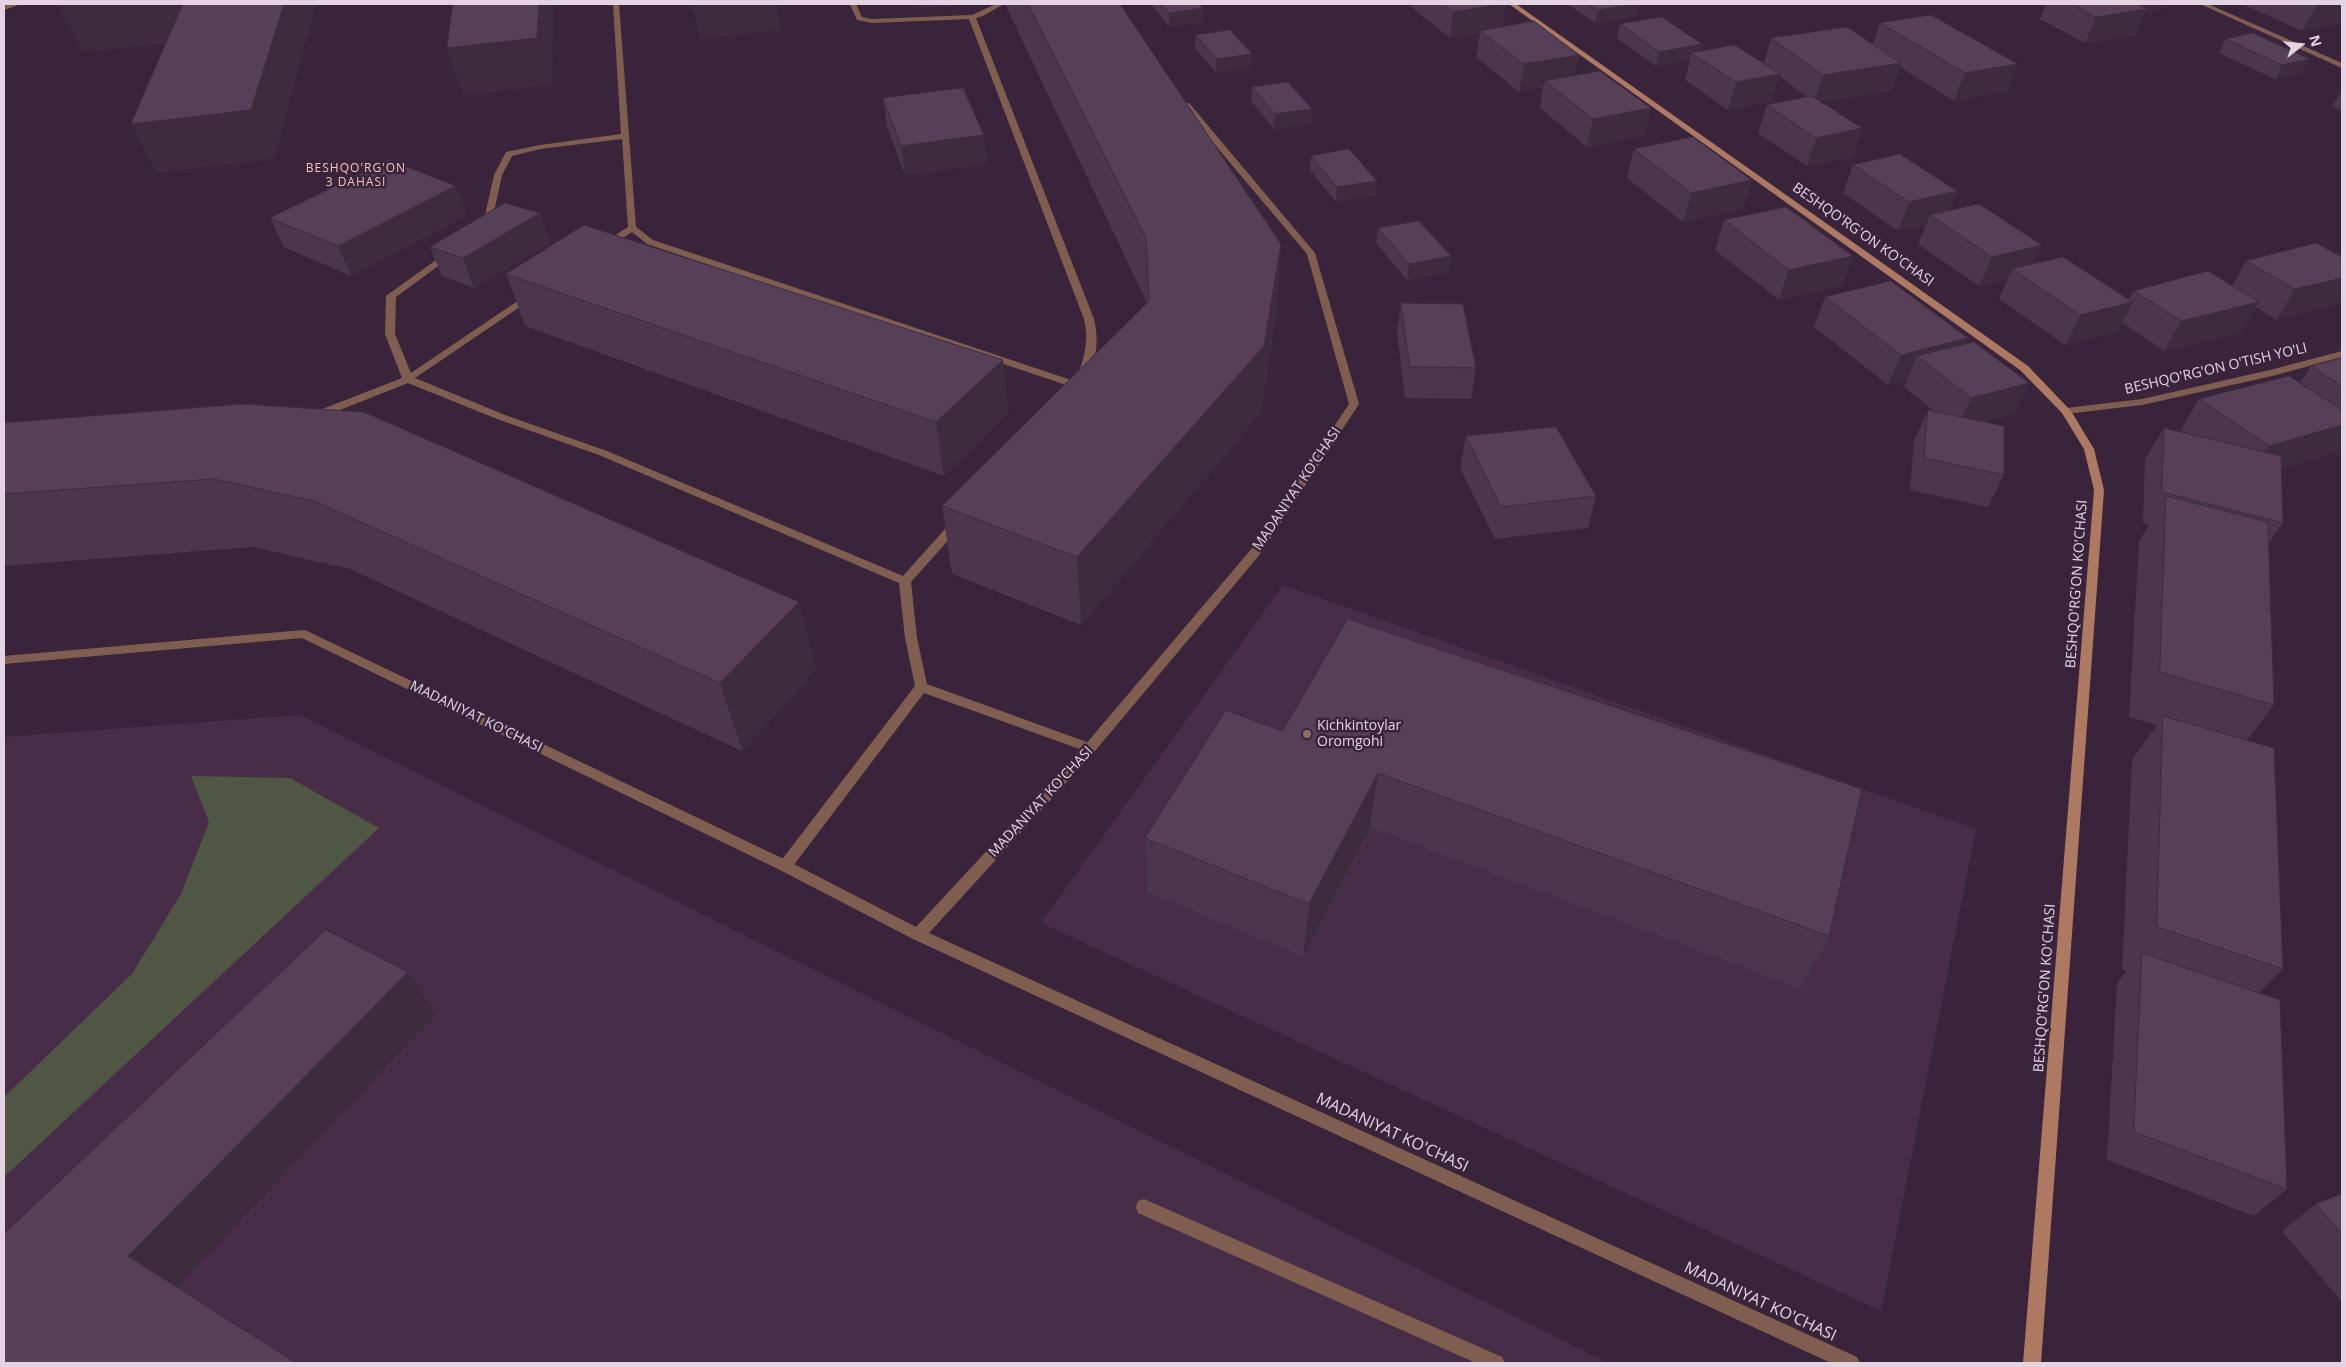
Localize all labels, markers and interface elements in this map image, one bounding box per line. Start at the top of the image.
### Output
north arrow [2276,20,2326,70]
text: N [2305,33,2327,49]
district label: BESHQO'RG'ON 3 DAHASI [304,162,408,190]
street label: BESHQO'RG'ON KO'CHASI [1789,180,1937,290]
street label: BESHQO'RG'ON O'TISH YO'LI [2123,340,2309,398]
street label: MADANIYAT KO'CHASI [1249,424,1345,554]
street label: BESHQO'RG'ON KO'CHASI [2063,499,2091,669]
street label: MADANIYAT KO'CHASI [407,678,545,756]
place label: Kichkintoylar Oromgohi [1317,718,1401,750]
marker: Kichkintoylar Oromgohi [1301,728,1313,740]
street label: MADANIYAT KO'CHASI [985,743,1097,861]
street label: BESHQO'RG'ON KO'CHASI [2031,903,2059,1073]
street label: MADANIYAT KO'CHASI [1313,1089,1471,1177]
street label: MADANIYAT KO'CHASI [1681,1258,1839,1346]

